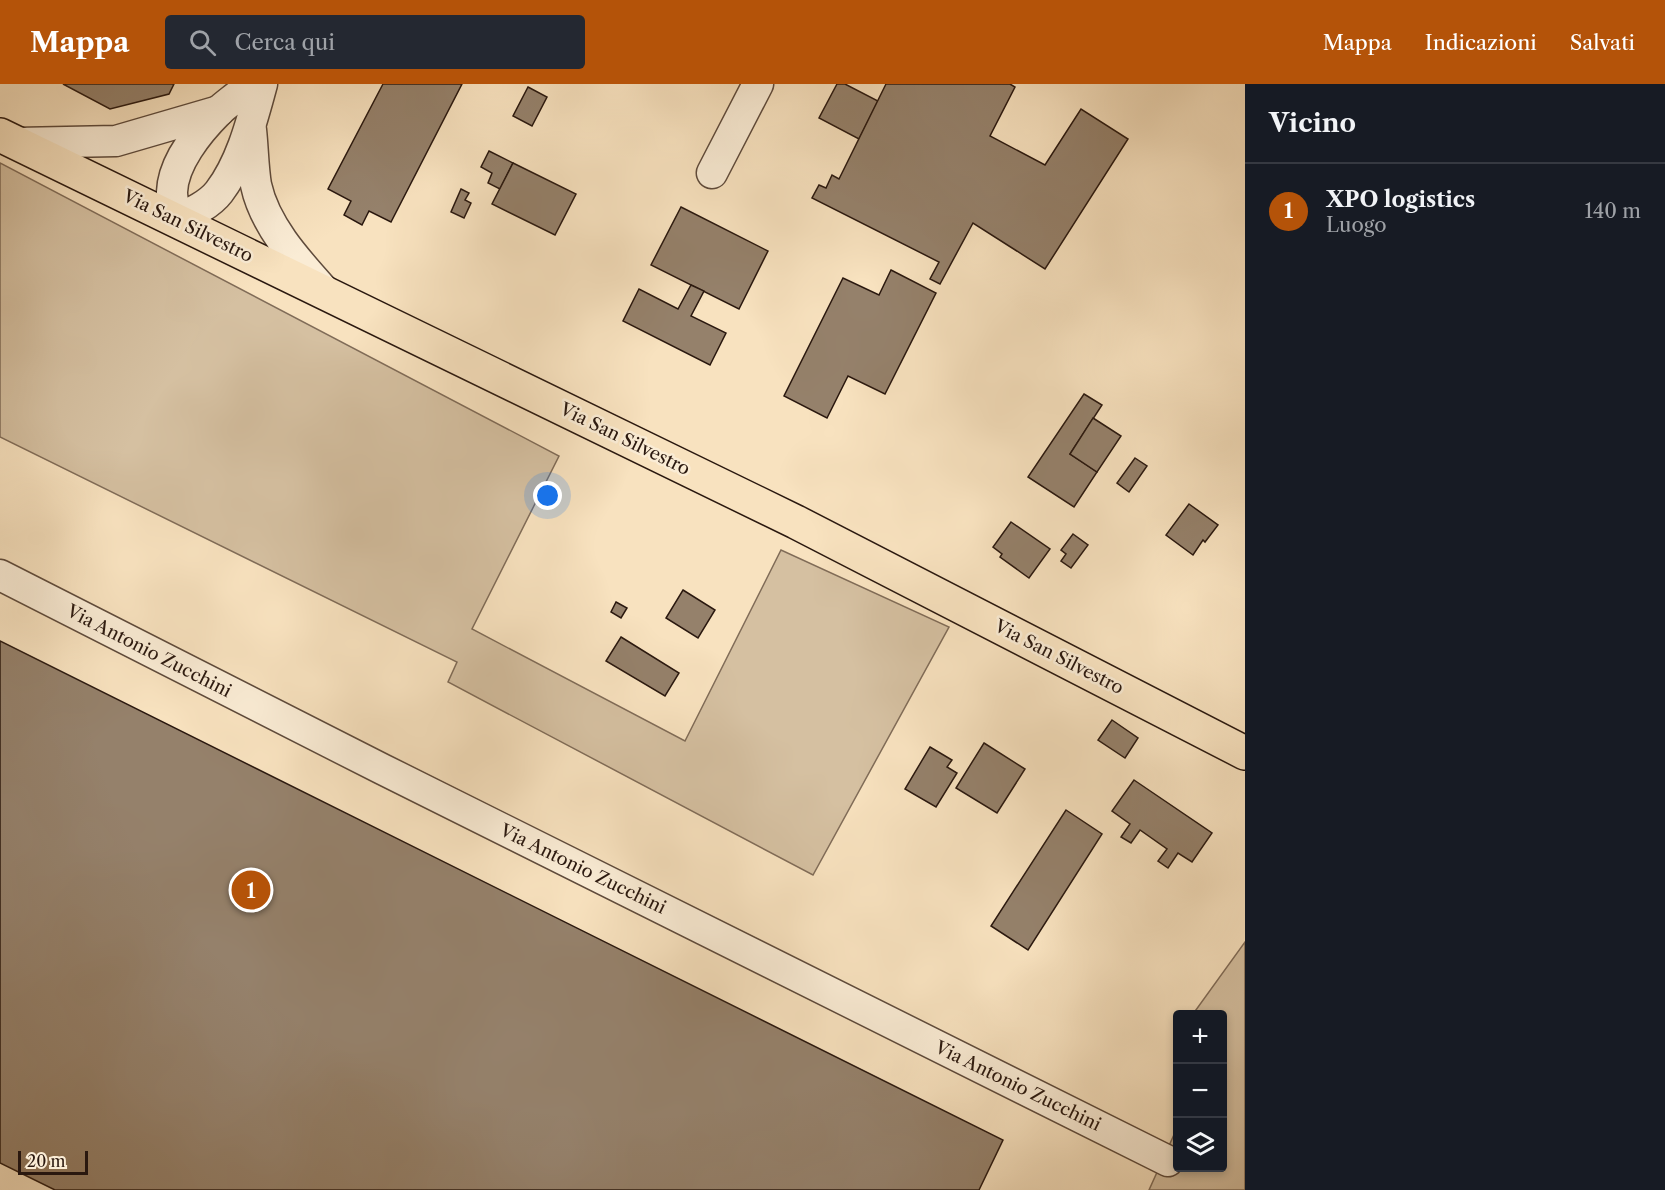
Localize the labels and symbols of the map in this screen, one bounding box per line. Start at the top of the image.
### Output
street label: Via San Silvestro [118,185,257,267]
street label: Via San Silvestro [555,398,694,480]
your location [533,481,562,510]
street label: Via Antonio Zucchini [62,599,235,702]
street label: Via San Silvestro [990,615,1127,699]
street label: Via Antonio Zucchini [496,819,670,919]
pin: 1 [232,868,270,912]
street label: Via Antonio Zucchini [931,1036,1105,1136]
scale bar [18,1148,88,1176]

